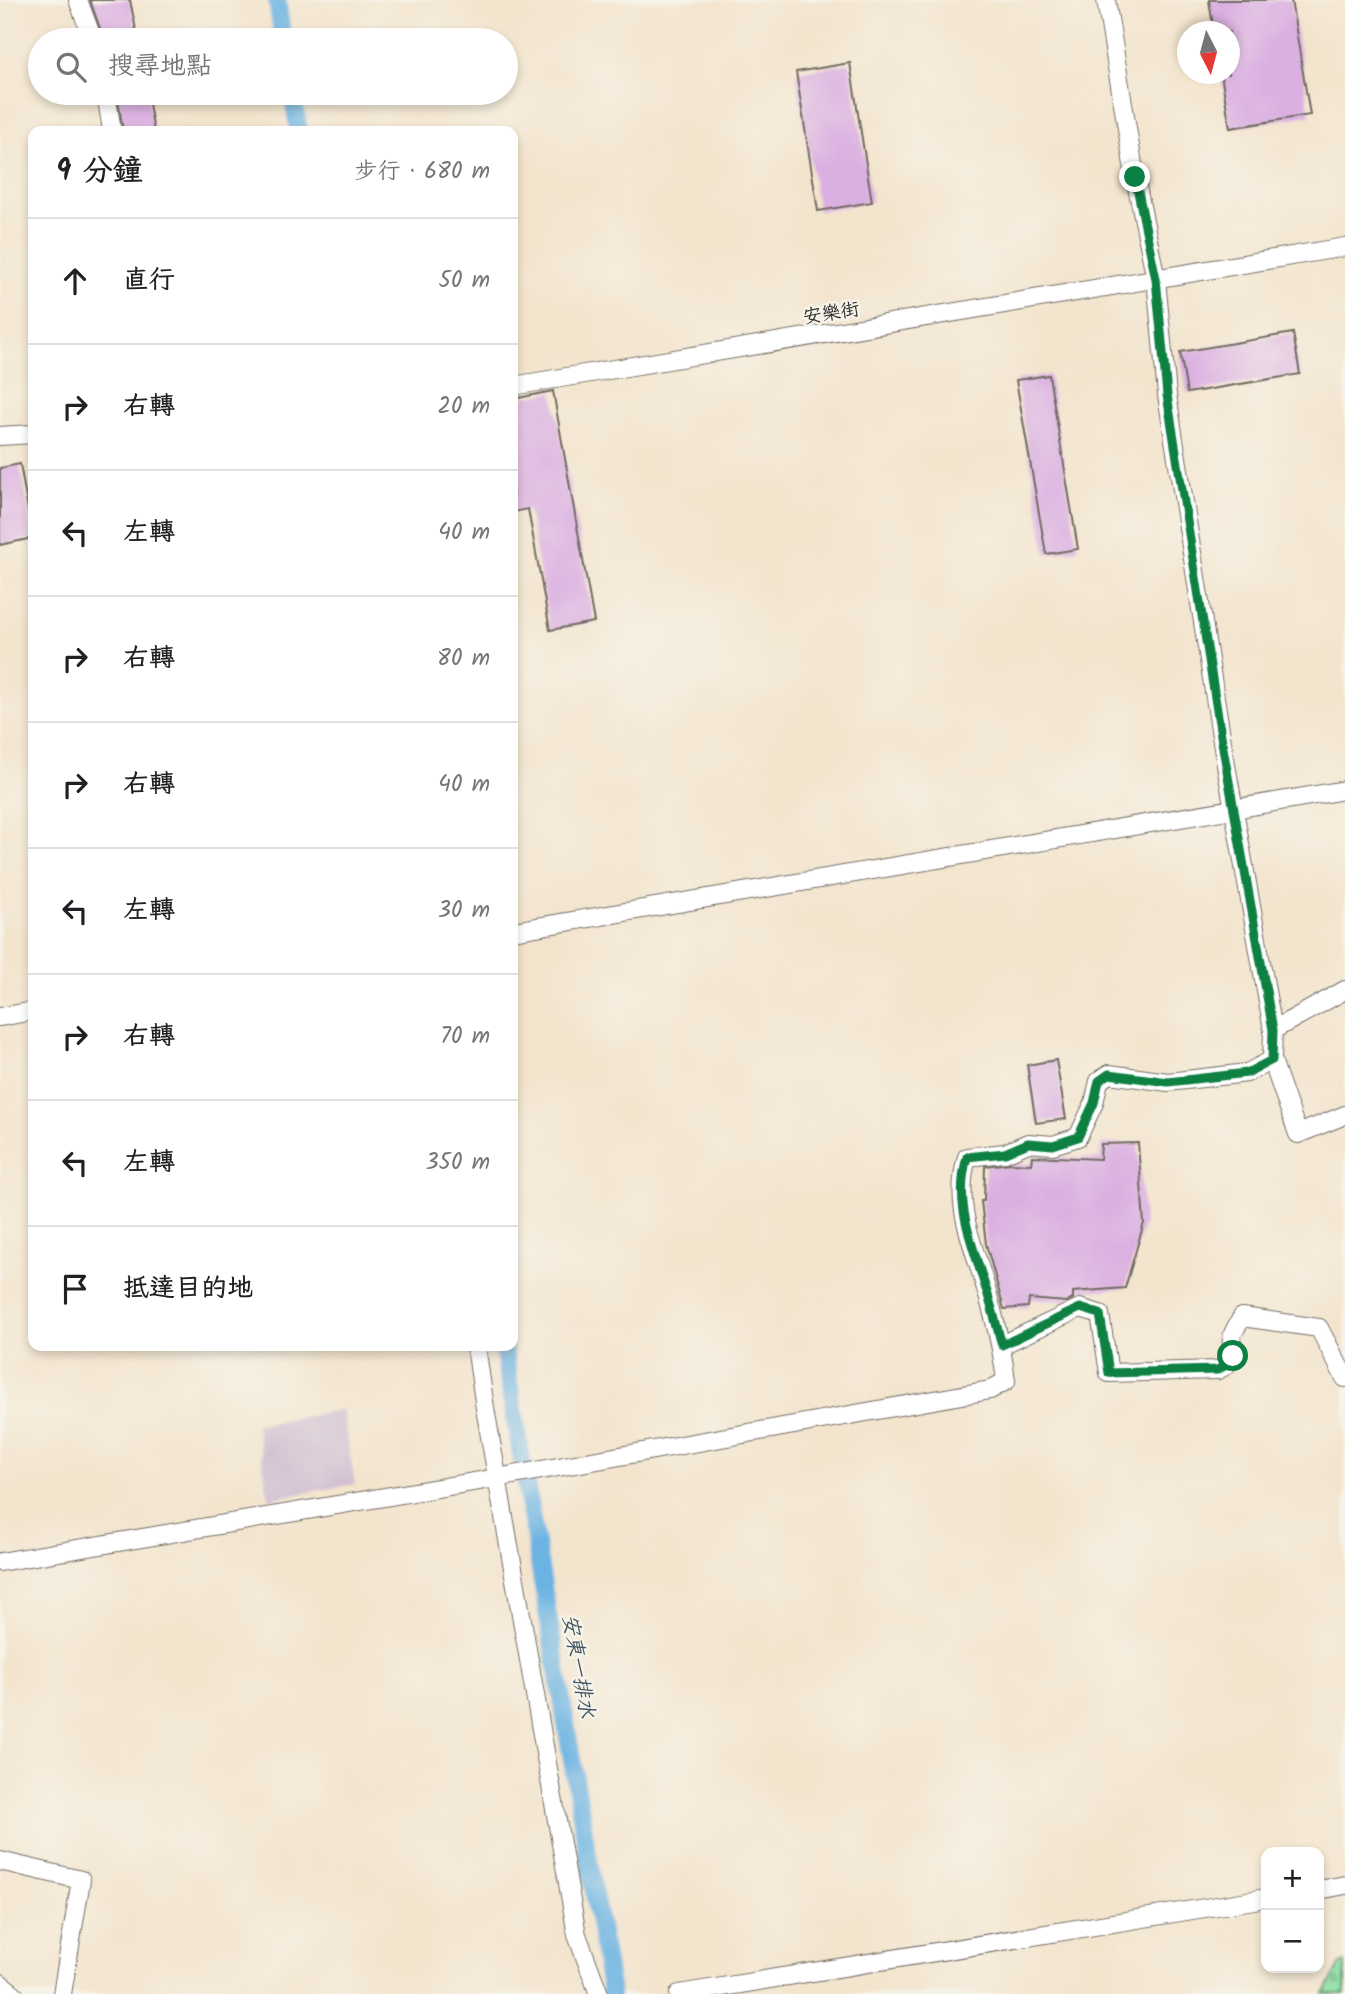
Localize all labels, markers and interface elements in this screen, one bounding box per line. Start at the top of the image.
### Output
north arrow [1177,21,1240,84]
search box [28,28,518,105]
text: 搜尋地點 [108,46,212,88]
icon: search [52,48,90,86]
text: 9 分鐘 [56,148,143,196]
text: 步行 · 680 m [354,154,490,190]
route end [1119,161,1150,192]
text: 直行 [123,260,175,302]
icon: ahead [56,262,94,300]
text: 50 m [439,263,490,299]
street label: 安樂街 [801,295,862,333]
text: 右轉 [123,386,175,428]
icon: right [56,388,94,426]
text: 20 m [438,389,490,425]
text: 左轉 [123,512,175,554]
icon: left [56,514,94,552]
text: 40 m [438,515,490,551]
text: 右轉 [123,638,175,680]
icon: right [56,640,94,678]
text: 80 m [437,641,490,677]
text: 右轉 [123,764,175,806]
icon: right [56,766,94,804]
text: 40 m [438,767,490,803]
text: 左轉 [123,890,175,932]
icon: left [56,892,94,930]
text: 30 m [438,893,490,929]
text: 右轉 [123,1016,175,1058]
icon: right [56,1018,94,1056]
text: 70 m [440,1019,490,1055]
text: 左轉 [123,1142,175,1184]
icon: left [56,1144,94,1182]
text: 350 m [425,1145,490,1181]
text: 抵達目的地 [123,1268,253,1310]
icon: arrive [56,1270,94,1308]
route start [1217,1340,1248,1371]
water label: 安東一排水 [552,1612,603,1722]
map controls [1261,1847,1324,1973]
button: + [1261,1847,1324,1910]
button: − [1261,1910,1324,1973]

